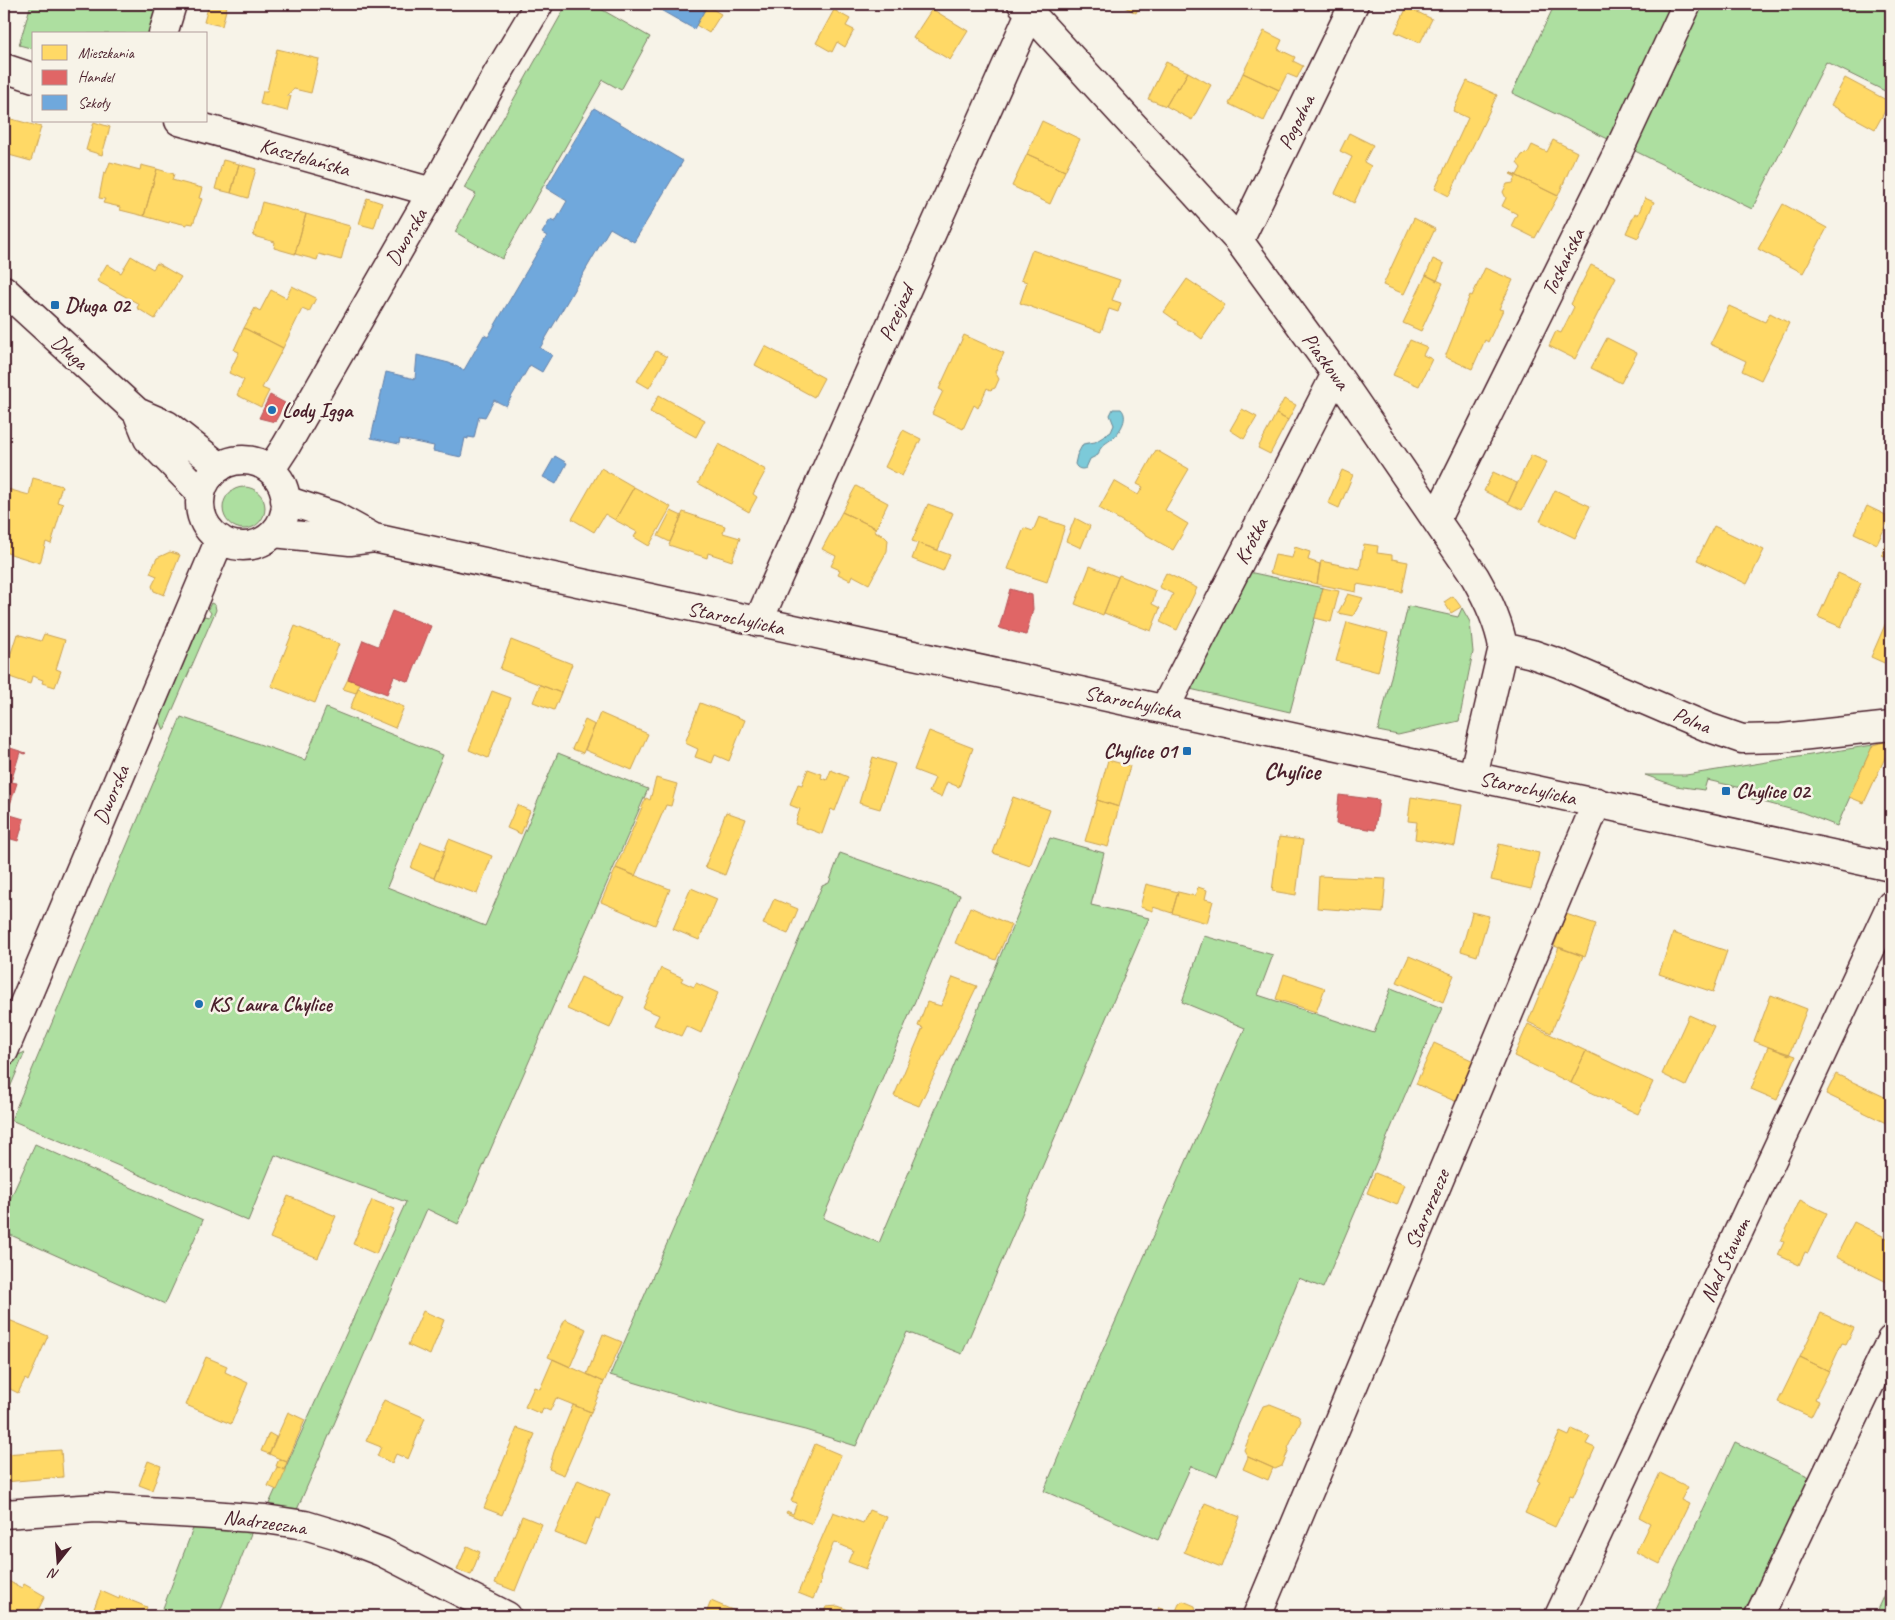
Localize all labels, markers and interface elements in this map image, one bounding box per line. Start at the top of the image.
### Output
legend [32,32,208,122]
text: Mieszkania [78,44,135,63]
text: Handel [78,68,116,87]
street label: Pogodna [1272,88,1321,154]
text: Szkoły [78,94,111,113]
street label: Kasztelańska [257,132,355,183]
street label: Dworska [379,202,433,270]
street label: Toskańska [1536,222,1591,300]
street label: Przejazd [872,278,921,345]
place label: Długa 02 [65,292,133,318]
marker: Długa 02 [49,299,61,311]
street label: Piaskowa [1297,327,1357,396]
street label: Długa [46,329,95,376]
place label: Lody Igga [282,397,354,424]
marker: Lody Igga [266,404,278,416]
street label: Krótka [1228,512,1275,569]
street label: Starochylicka [685,595,789,641]
street label: Starochylicka [1082,679,1186,725]
street label: Polna [1669,701,1716,740]
place label: Chylice 01 [1103,738,1180,765]
marker: Chylice 01 [1181,745,1193,757]
district label: Chylice [1264,756,1322,786]
street label: Dworska [87,760,136,828]
street label: Starochylicka [1477,765,1581,811]
place label: Chylice 02 [1736,778,1812,805]
marker: Chylice 02 [1720,785,1732,797]
place label: KS Laura Chylice [209,991,334,1017]
marker: KS Laura Chylice [193,998,205,1010]
street label: Starorzecze [1399,1163,1456,1253]
street label: Nad Stawem [1694,1212,1757,1306]
street label: Nadrzeczna [222,1503,310,1541]
north arrow [32,1538,82,1588]
text: N [45,1564,61,1583]

